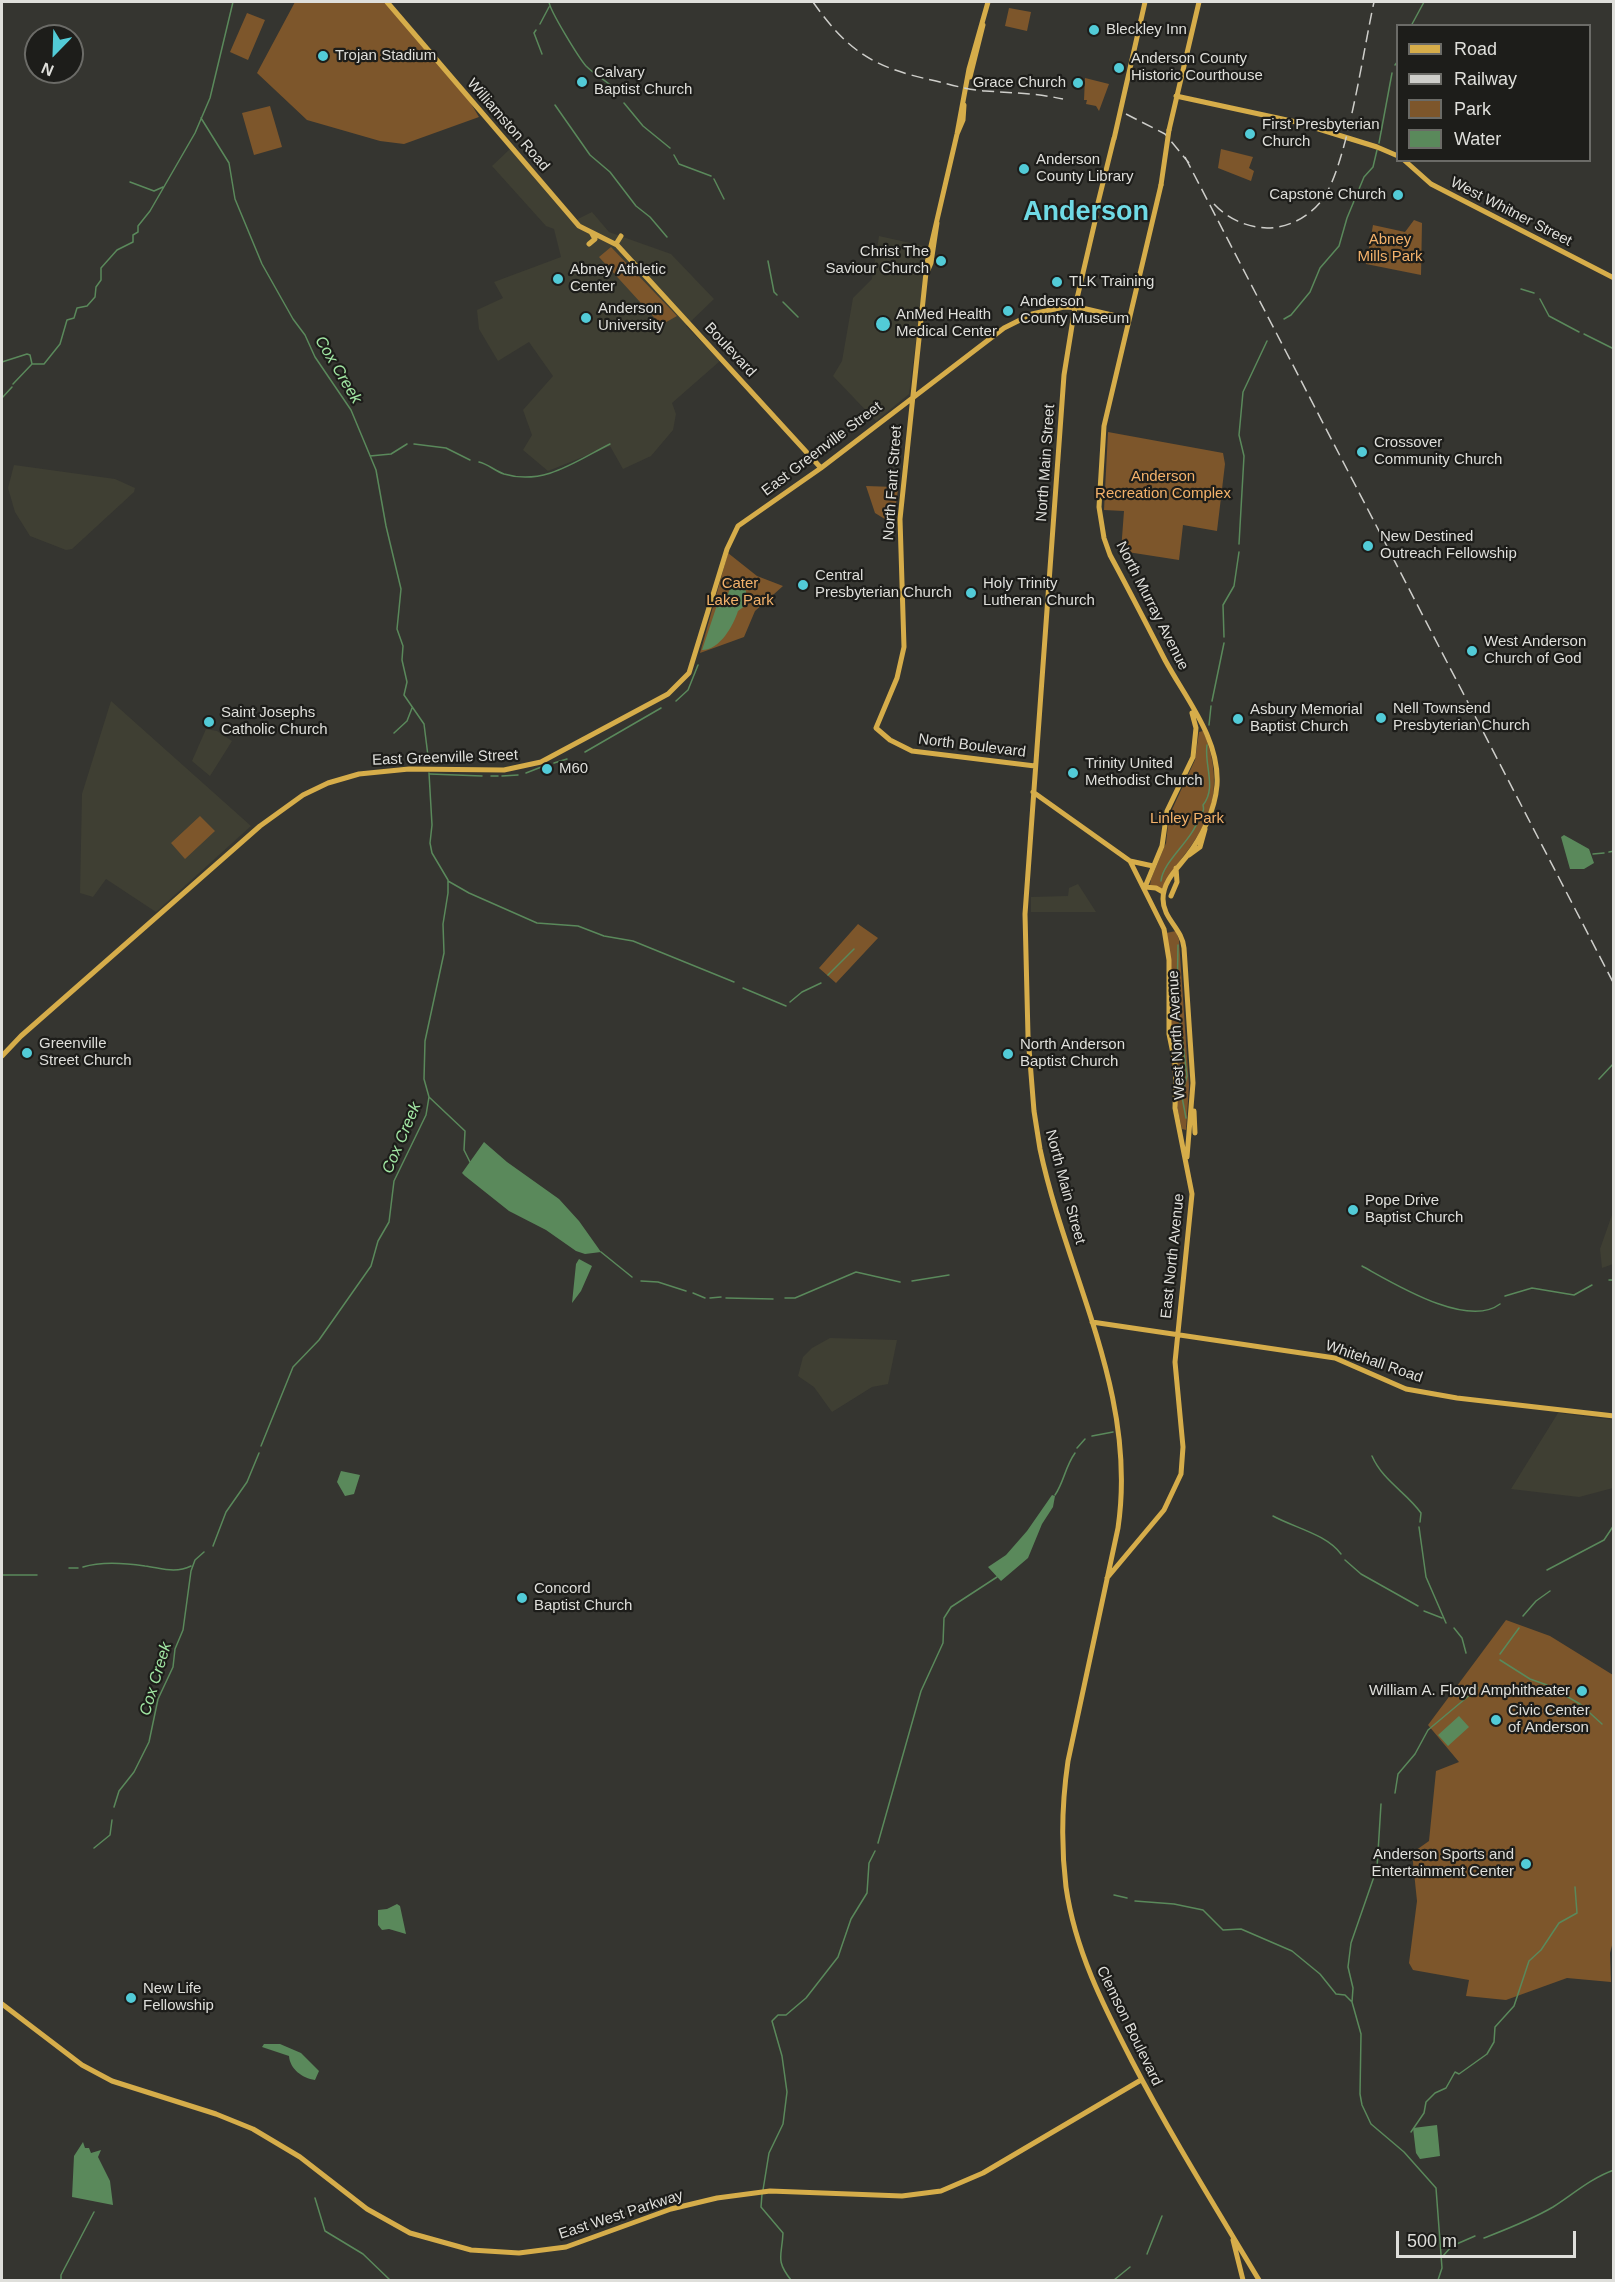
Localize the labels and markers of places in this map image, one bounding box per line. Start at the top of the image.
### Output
place label: Bleckley Inn [1106,21,1187,39]
marker: Bleckley Inn [1087,23,1101,37]
place label: Trojan Stadium [335,47,436,65]
marker: Trojan Stadium [316,49,330,63]
place label: Anderson County Historic Courthouse [1131,50,1263,85]
marker: Anderson County Historic Courthouse [1112,61,1126,75]
place label: Calvary Baptist Church [594,64,692,99]
place label: Grace Church [973,74,1066,92]
marker: Calvary Baptist Church [575,75,589,89]
marker: Grace Church [1071,76,1085,90]
place label: First Presbyterian Church [1262,116,1380,151]
marker: First Presbyterian Church [1243,127,1257,141]
place label: Anderson County Library [1036,151,1134,186]
marker: Anderson County Library [1017,162,1031,176]
place label: Capstone Church [1269,186,1386,204]
marker: Capstone Church [1391,188,1405,202]
place label: Christ The Saviour Church [826,243,929,278]
marker: Christ The Saviour Church [934,254,948,268]
place label: Abney Athletic Center [570,261,666,296]
marker: Abney Athletic Center [551,272,565,286]
place label: TLK Training [1069,273,1154,291]
marker: TLK Training [1050,275,1064,289]
place label: Anderson County Museum [1020,293,1129,328]
place label: Anderson University [598,300,664,335]
marker: Anderson County Museum [1001,304,1015,318]
place label: AnMed Health Medical Center [896,306,997,341]
marker: Anderson University [579,311,593,325]
marker: AnMed Health Medical Center [874,315,892,333]
place label: Crossover Community Church [1374,434,1502,469]
marker: Crossover Community Church [1355,445,1369,459]
place label: New Destined Outreach Fellowship [1380,528,1517,563]
marker: New Destined Outreach Fellowship [1361,539,1375,553]
place label: Central Presbyterian Church [815,567,952,602]
place label: Holy Trinity Lutheran Church [983,575,1095,610]
marker: Central Presbyterian Church [796,578,810,592]
marker: Holy Trinity Lutheran Church [964,586,978,600]
place label: West Anderson Church of God [1484,633,1586,668]
marker: West Anderson Church of God [1465,644,1479,658]
place label: Nell Townsend Presbyterian Church [1393,700,1530,735]
place label: Asbury Memorial Baptist Church [1250,701,1363,736]
place label: Saint Josephs Catholic Church [221,704,328,739]
marker: Nell Townsend Presbyterian Church [1374,711,1388,725]
marker: Asbury Memorial Baptist Church [1231,712,1245,726]
marker: Saint Josephs Catholic Church [202,715,216,729]
place label: Trinity United Methodist Church [1085,755,1203,790]
place label: M60 [559,760,588,778]
marker: M60 [540,762,554,776]
marker: Trinity United Methodist Church [1066,766,1080,780]
place label: Greenville Street Church [39,1035,132,1070]
place label: North Anderson Baptist Church [1020,1036,1125,1071]
marker: Greenville Street Church [20,1046,34,1060]
marker: North Anderson Baptist Church [1001,1047,1015,1061]
place label: Pope Drive Baptist Church [1365,1192,1463,1227]
marker: Pope Drive Baptist Church [1346,1203,1360,1217]
place label: Concord Baptist Church [534,1580,632,1615]
marker: Concord Baptist Church [515,1591,529,1605]
place label: William A. Floyd Amphitheater [1369,1682,1570,1700]
marker: William A. Floyd Amphitheater [1575,1684,1589,1698]
place label: Civic Center of Anderson [1508,1702,1590,1737]
marker: Civic Center of Anderson [1489,1713,1503,1727]
place label: Anderson Sports and Entertainment Center [1371,1846,1514,1881]
marker: Anderson Sports and Entertainment Center [1519,1857,1533,1871]
place label: New Life Fellowship [143,1980,214,2015]
marker: New Life Fellowship [124,1991,138,2005]

